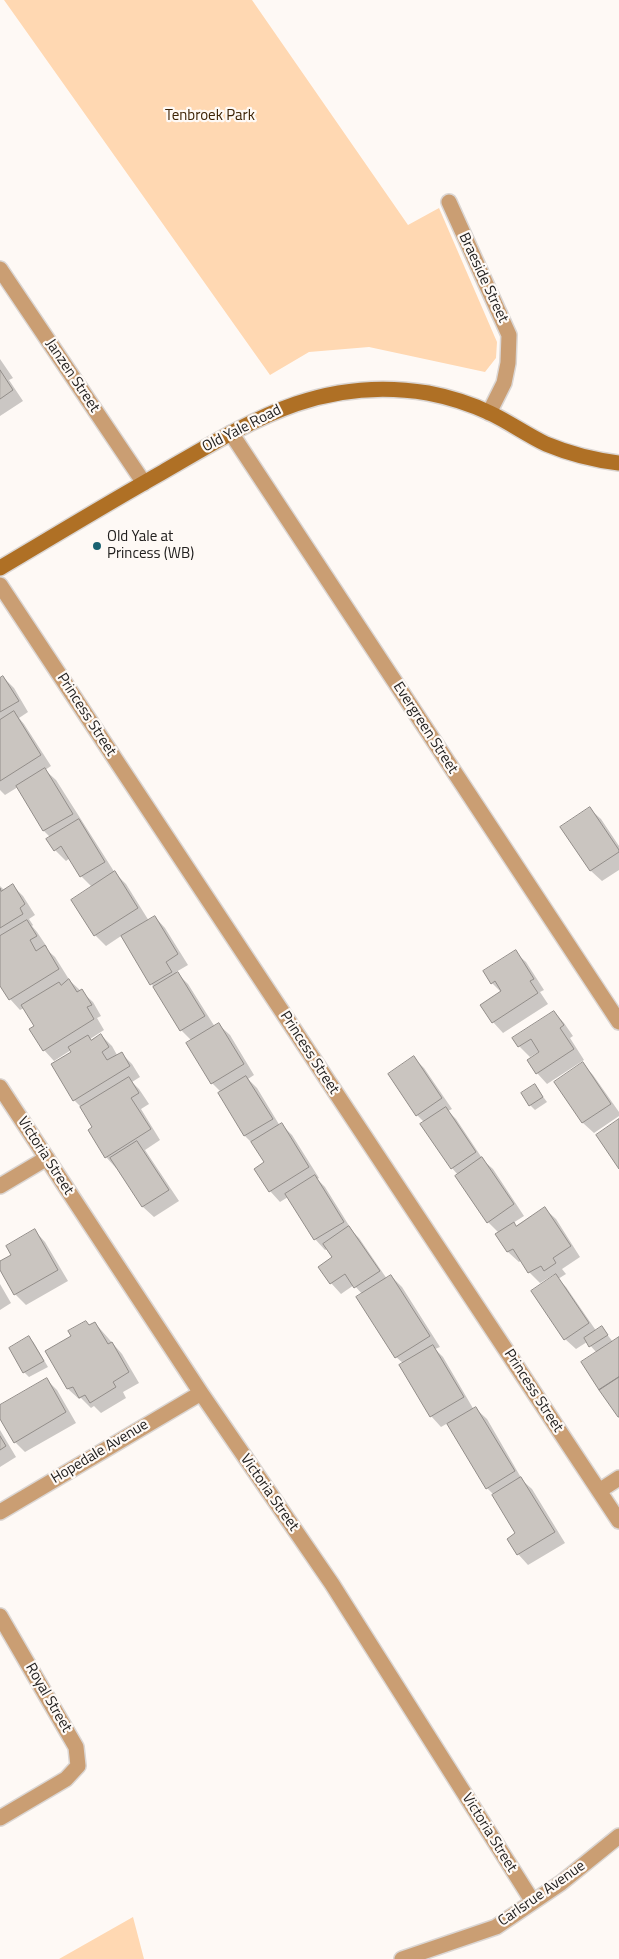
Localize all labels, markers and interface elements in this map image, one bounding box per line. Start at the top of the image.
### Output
park label: Tenbroek Park [165,107,255,125]
street label: Braeside Street [454,230,512,326]
street label: Janzen Street [41,336,103,416]
street label: Old Yale Road [200,401,284,457]
place label: Old Yale at Princess (WB) [107,528,194,563]
marker: Old Yale at Princess (WB) [91,540,103,552]
street label: Princess Street [52,670,120,760]
street label: Evergreen Street [389,679,461,777]
street label: Princess Street [275,1008,343,1098]
street label: Victoria Street [13,1113,77,1199]
street label: Princess Street [499,1346,567,1436]
street label: Hopedale Avenue [48,1416,152,1488]
street label: Victoria Street [236,1451,302,1535]
street label: Royal Street [21,1660,75,1736]
street label: Victoria Street [458,1790,520,1876]
street label: Carlsrue Avenue [495,1857,589,1931]

